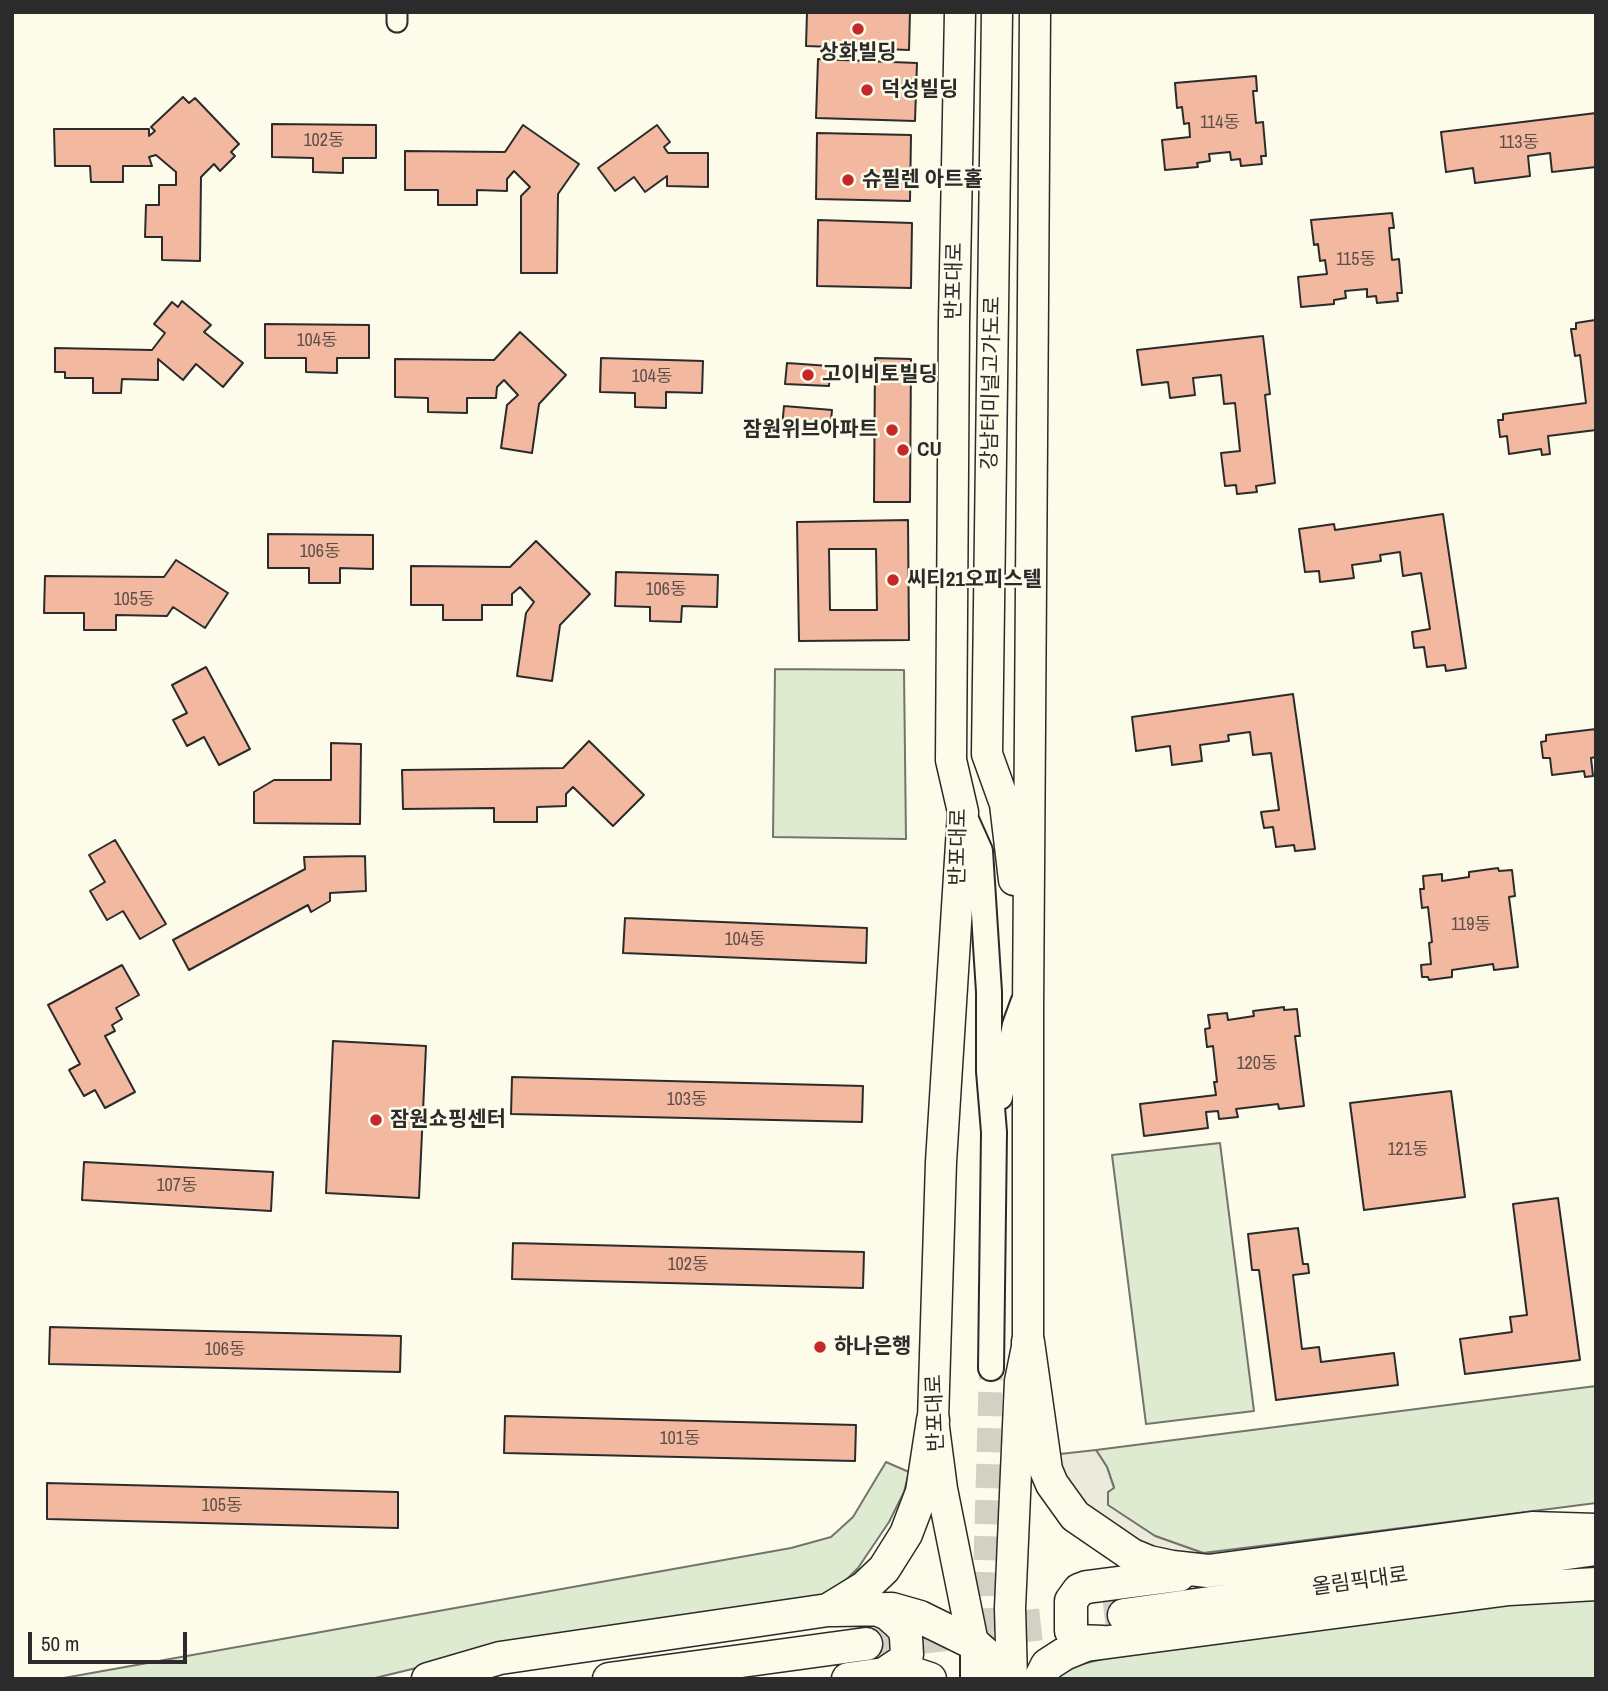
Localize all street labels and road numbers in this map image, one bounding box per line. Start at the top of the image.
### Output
street label: 반포대로 [942,242,968,320]
street label: 강남터미널고가도로 [978,296,1006,470]
street label: 반포대로 [946,808,972,886]
street label: 반포대로 [922,1374,950,1452]
street label: 올림픽대로 [1310,1563,1410,1601]

